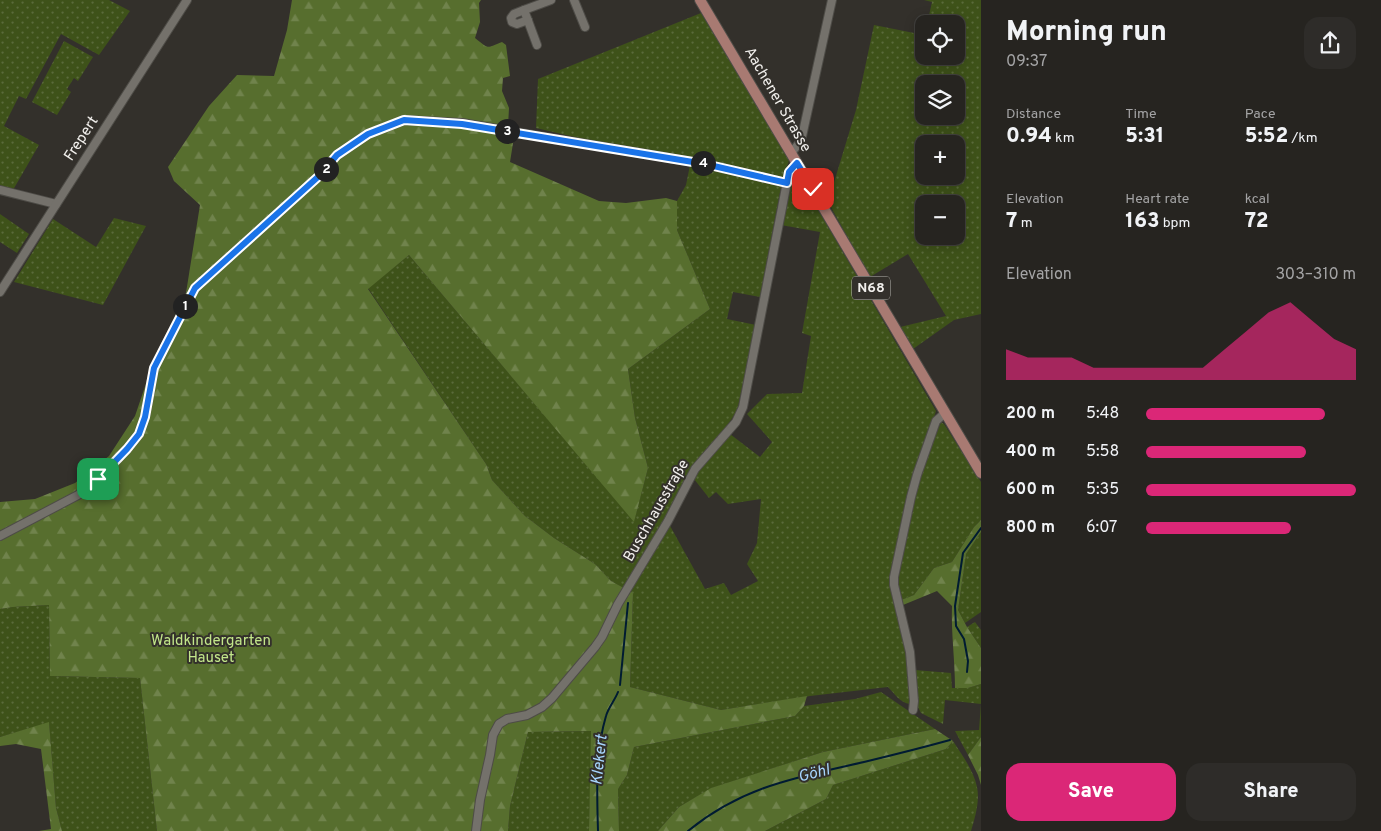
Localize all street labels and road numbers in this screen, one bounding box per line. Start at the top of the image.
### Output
street label: Aachener Strasse [739,44,815,156]
street label: Frepert [61,113,103,165]
road number: N68 [852,276,890,300]
street label: Buschhausstraße [620,457,694,565]

